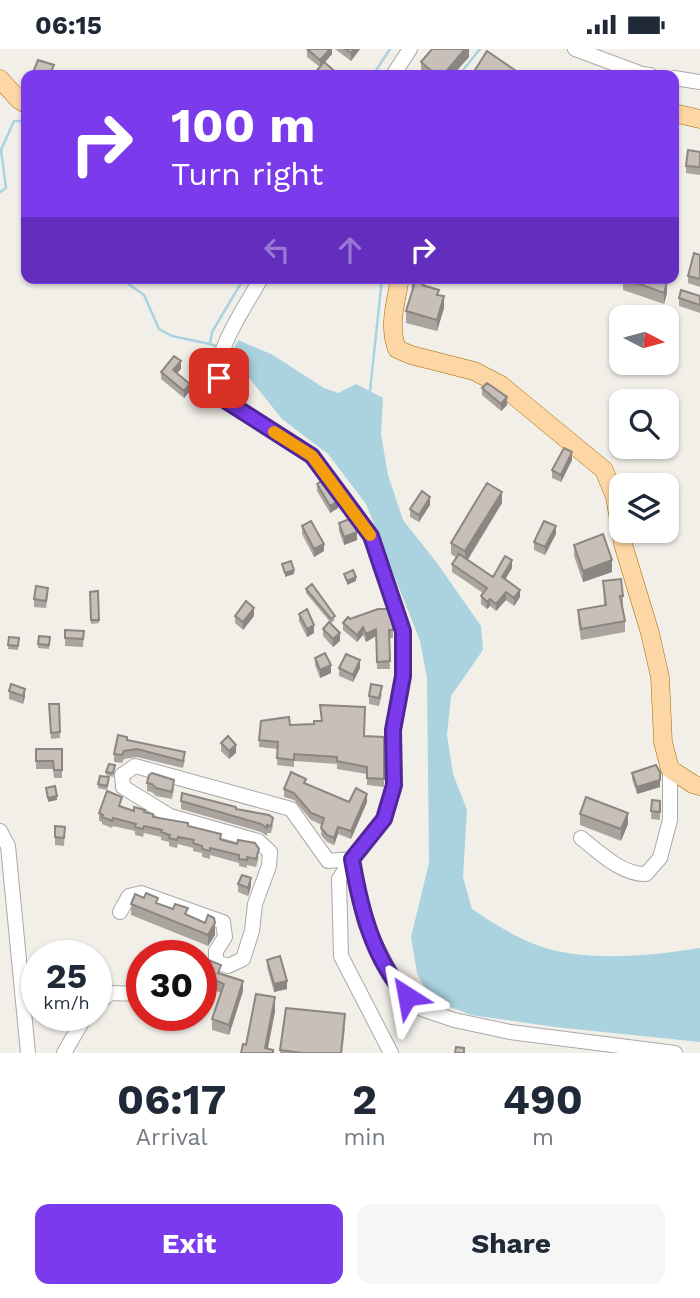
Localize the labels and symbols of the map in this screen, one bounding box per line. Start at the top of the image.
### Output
north arrow [609,305,679,375]
pin [189,348,249,408]
speed limit sign: 30 [126,940,217,1031]
position arrow [370,959,444,1033]

